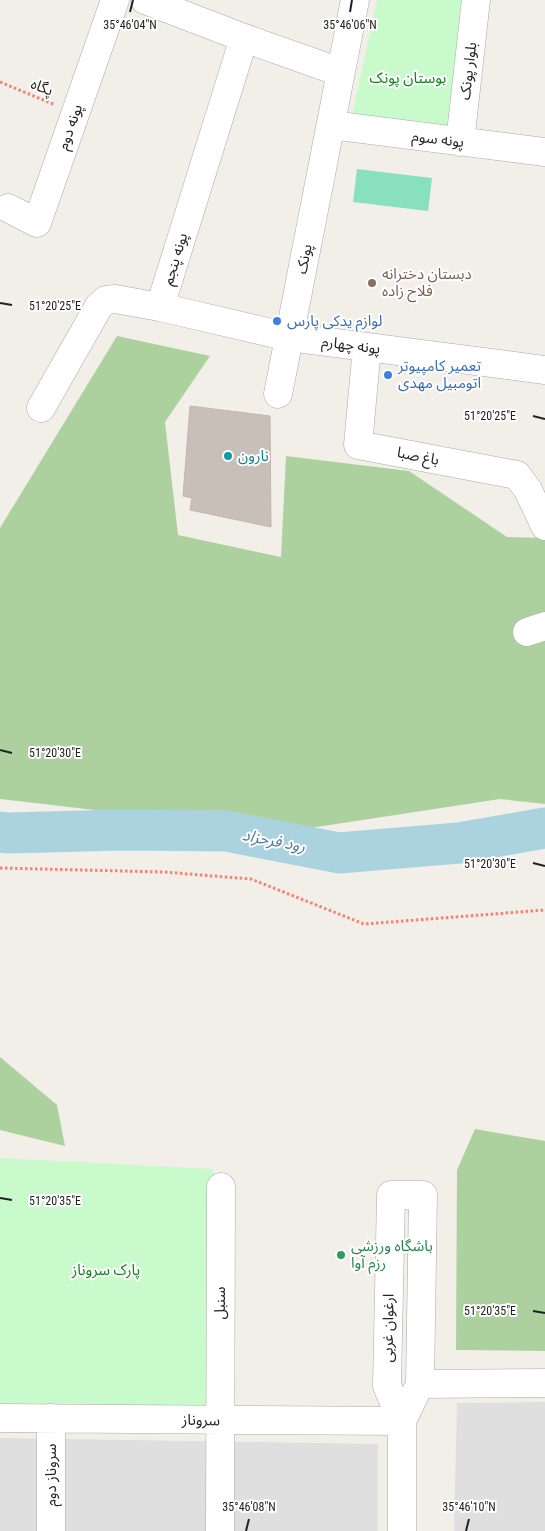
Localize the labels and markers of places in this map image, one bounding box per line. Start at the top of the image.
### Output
place label: دبستان دخترانه فلاح زاده [382,265,472,303]
marker: دبستان دخترانه فلاح زاده [366,277,378,289]
place label: لوازم یدکی پارس [287,312,382,332]
marker: لوازم یدکی پارس [271,315,283,327]
place label: تعمیر کامپیوتر اتومبیل مهدی [397,357,481,392]
marker: تعمیر کامپیوتر اتومبیل مهدی [382,369,394,381]
place label: نارون [238,447,269,465]
marker: نارون [222,450,234,462]
place label: باشگاه ورزشی رزم آوا [351,1237,433,1274]
marker: باشگاه ورزشی رزم آوا [335,1249,347,1261]

